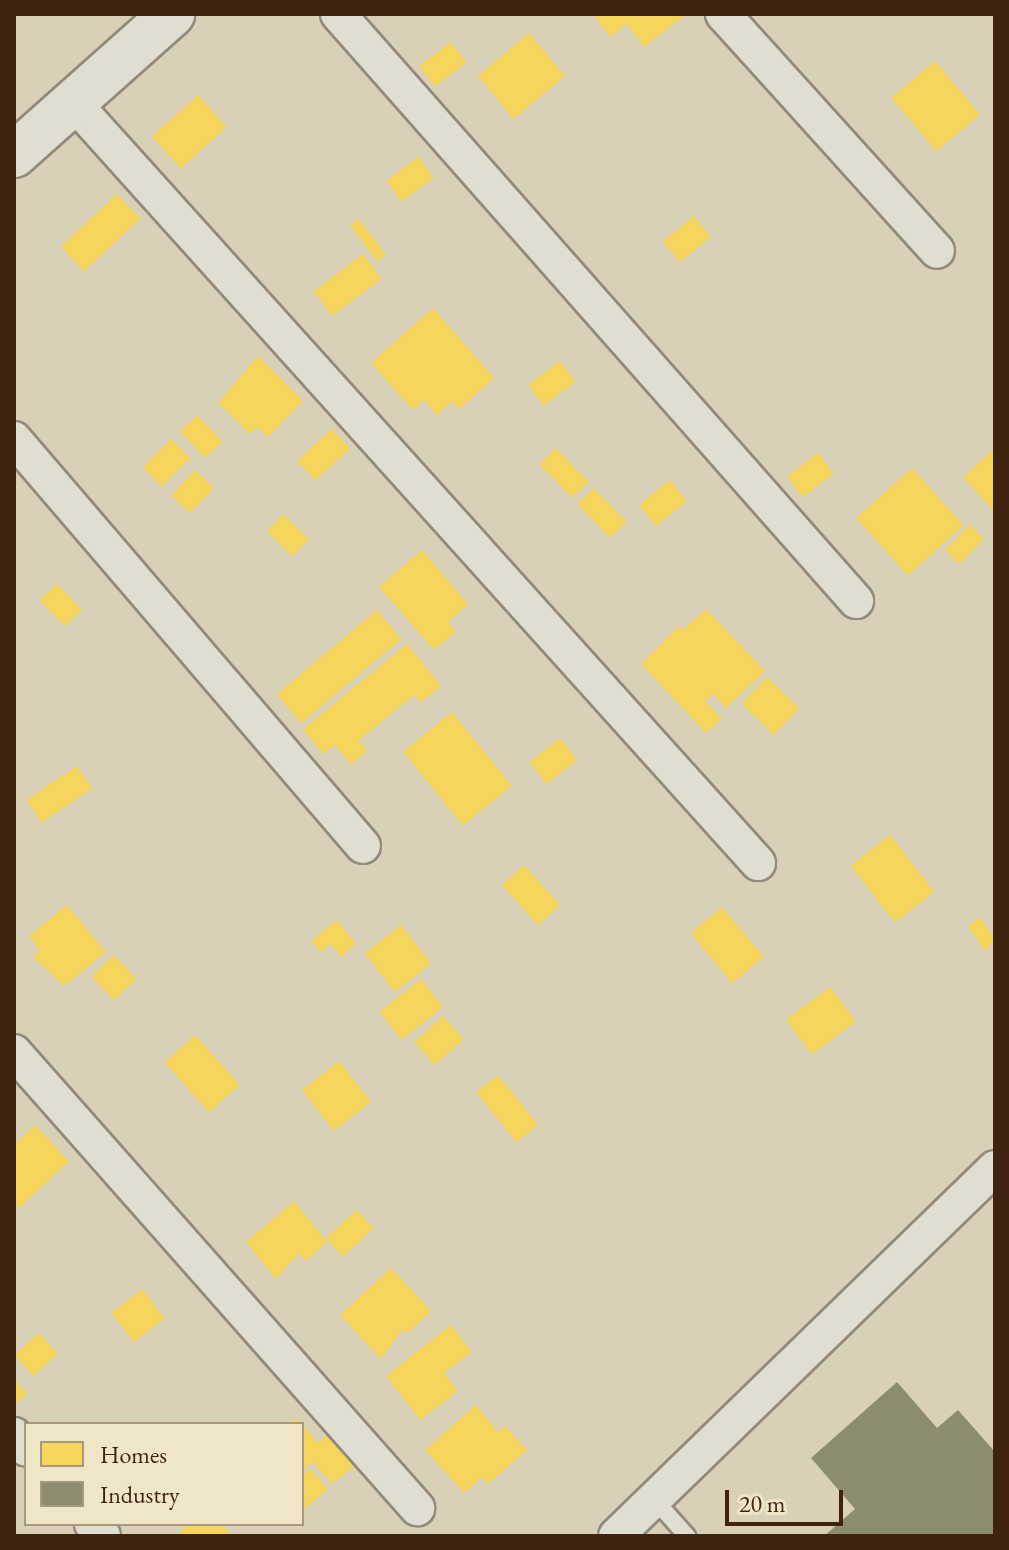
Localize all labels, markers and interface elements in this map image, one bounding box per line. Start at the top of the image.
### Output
legend [24,1422,304,1526]
text: Homes [100,1439,167,1470]
scale bar [729,1474,847,1524]
text: Industry [100,1479,179,1510]
text: 20 m [739,1488,786,1519]

